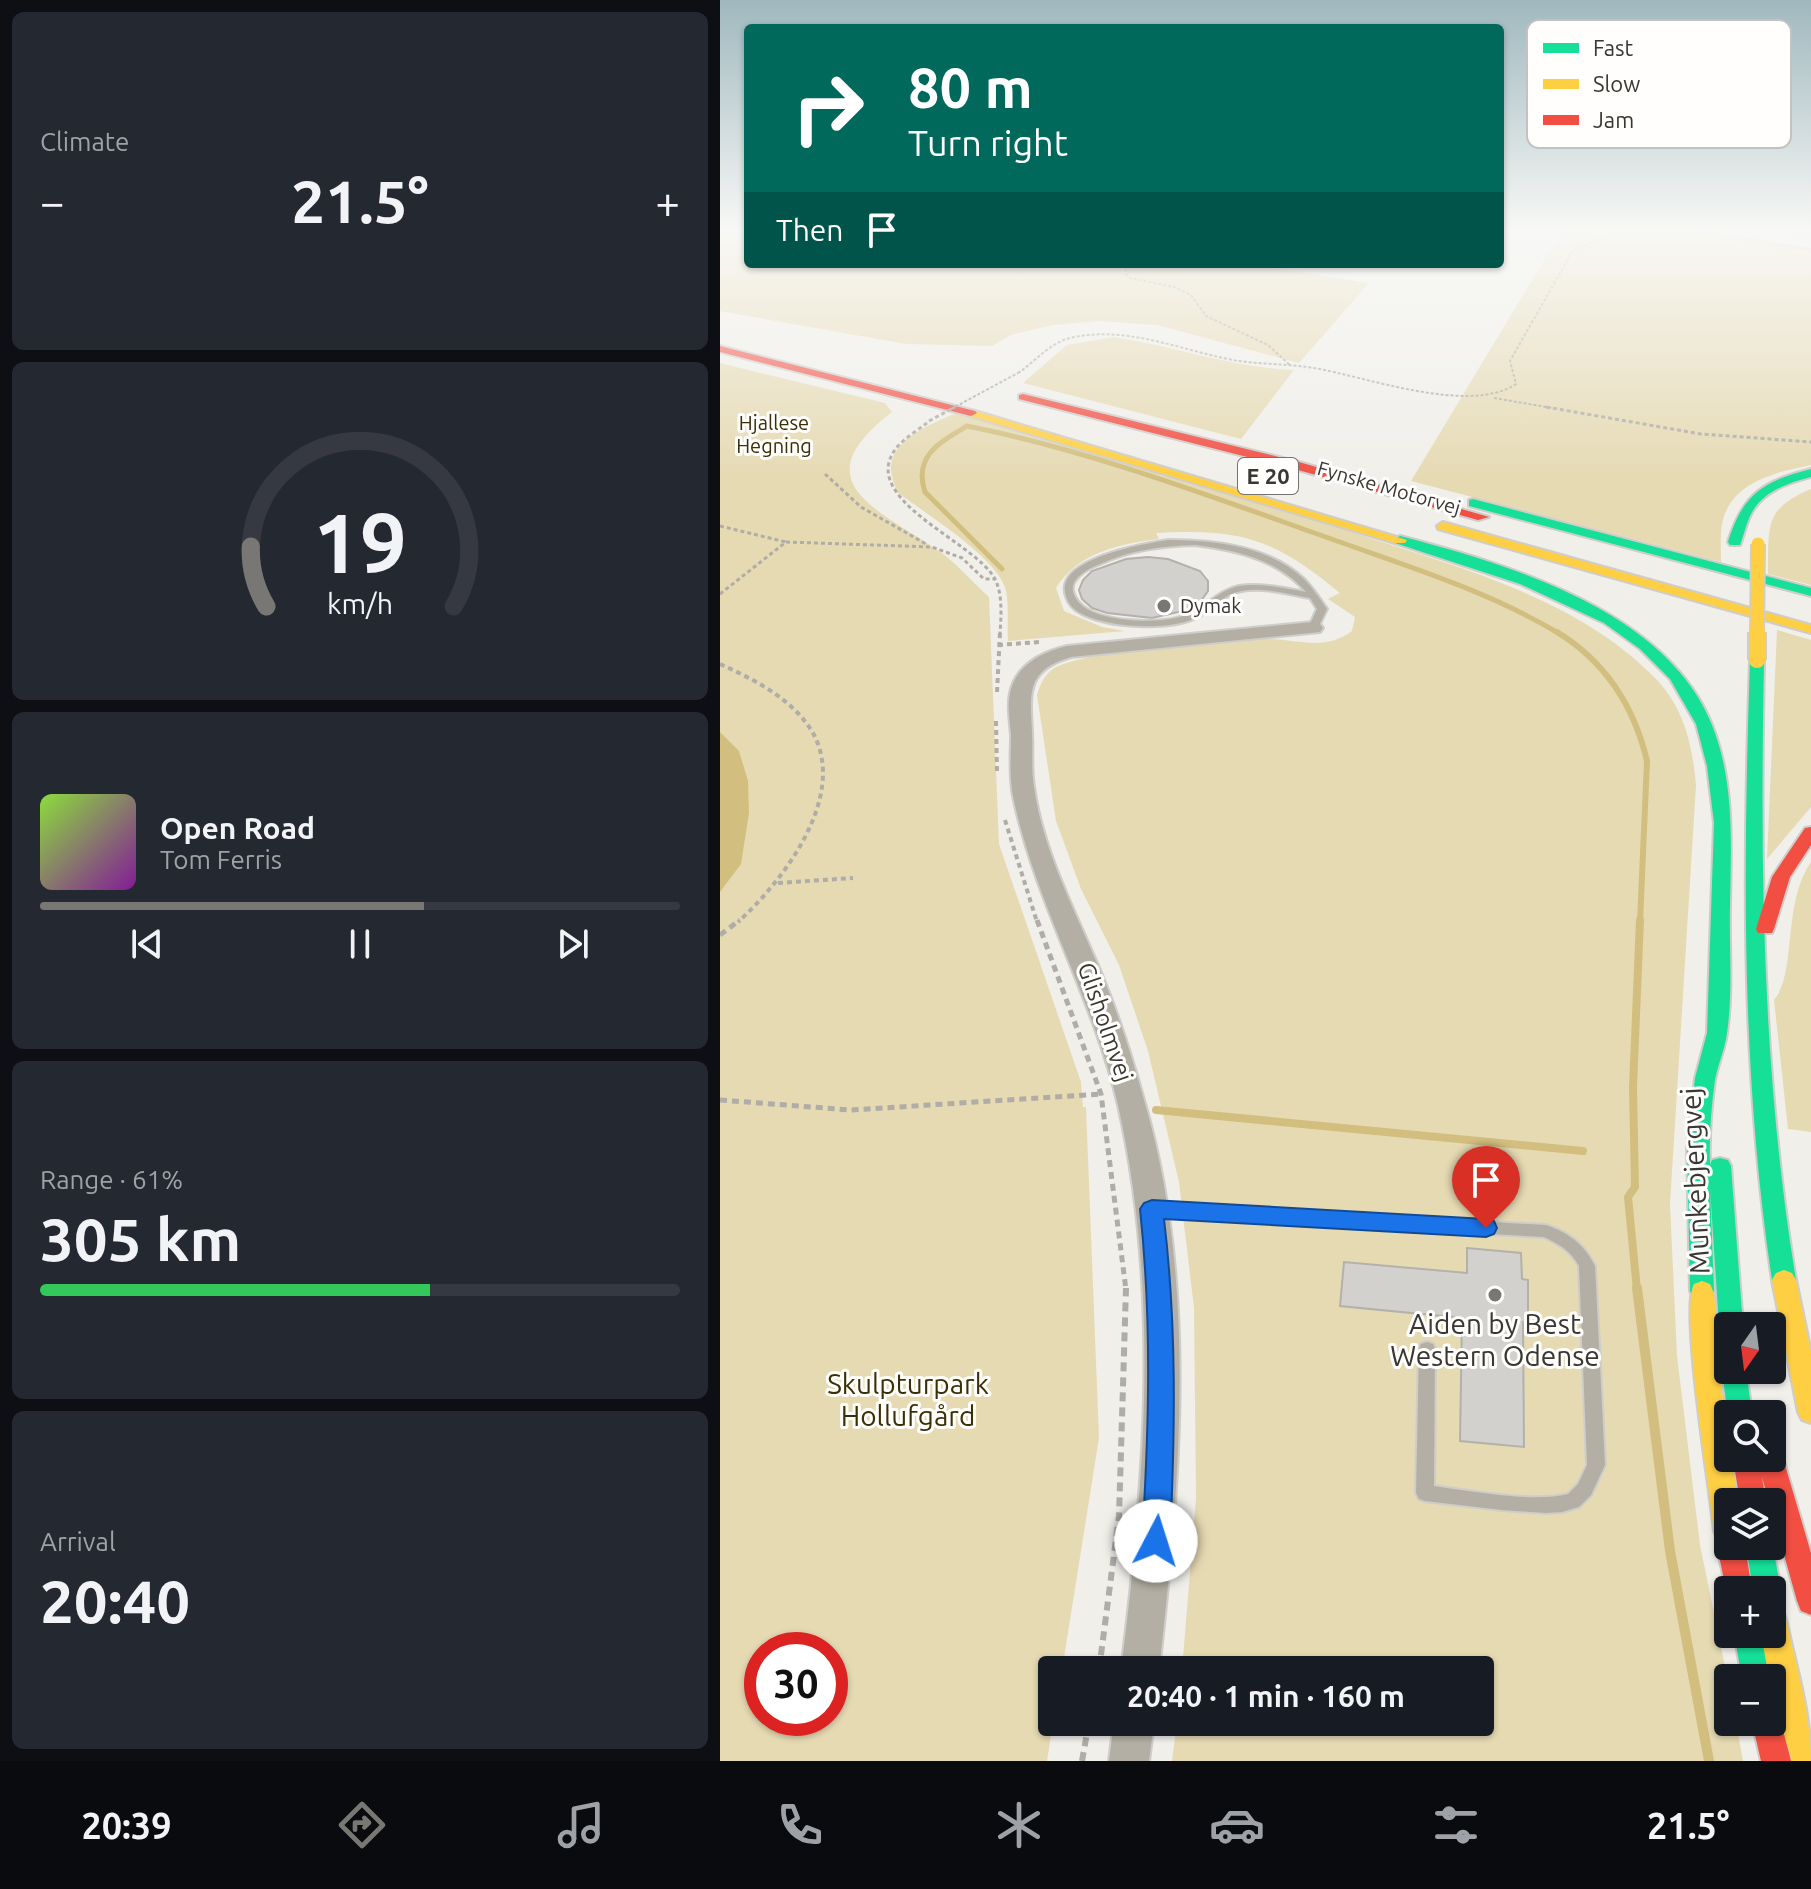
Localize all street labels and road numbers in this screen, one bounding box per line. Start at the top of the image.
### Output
street label: Fynske Motorvej [1315,456,1463,519]
road number: E 20 [1238,458,1298,494]
street label: Glisholmvej [1073,959,1138,1085]
street label: Munkebjergvej [1674,1087,1715,1275]

